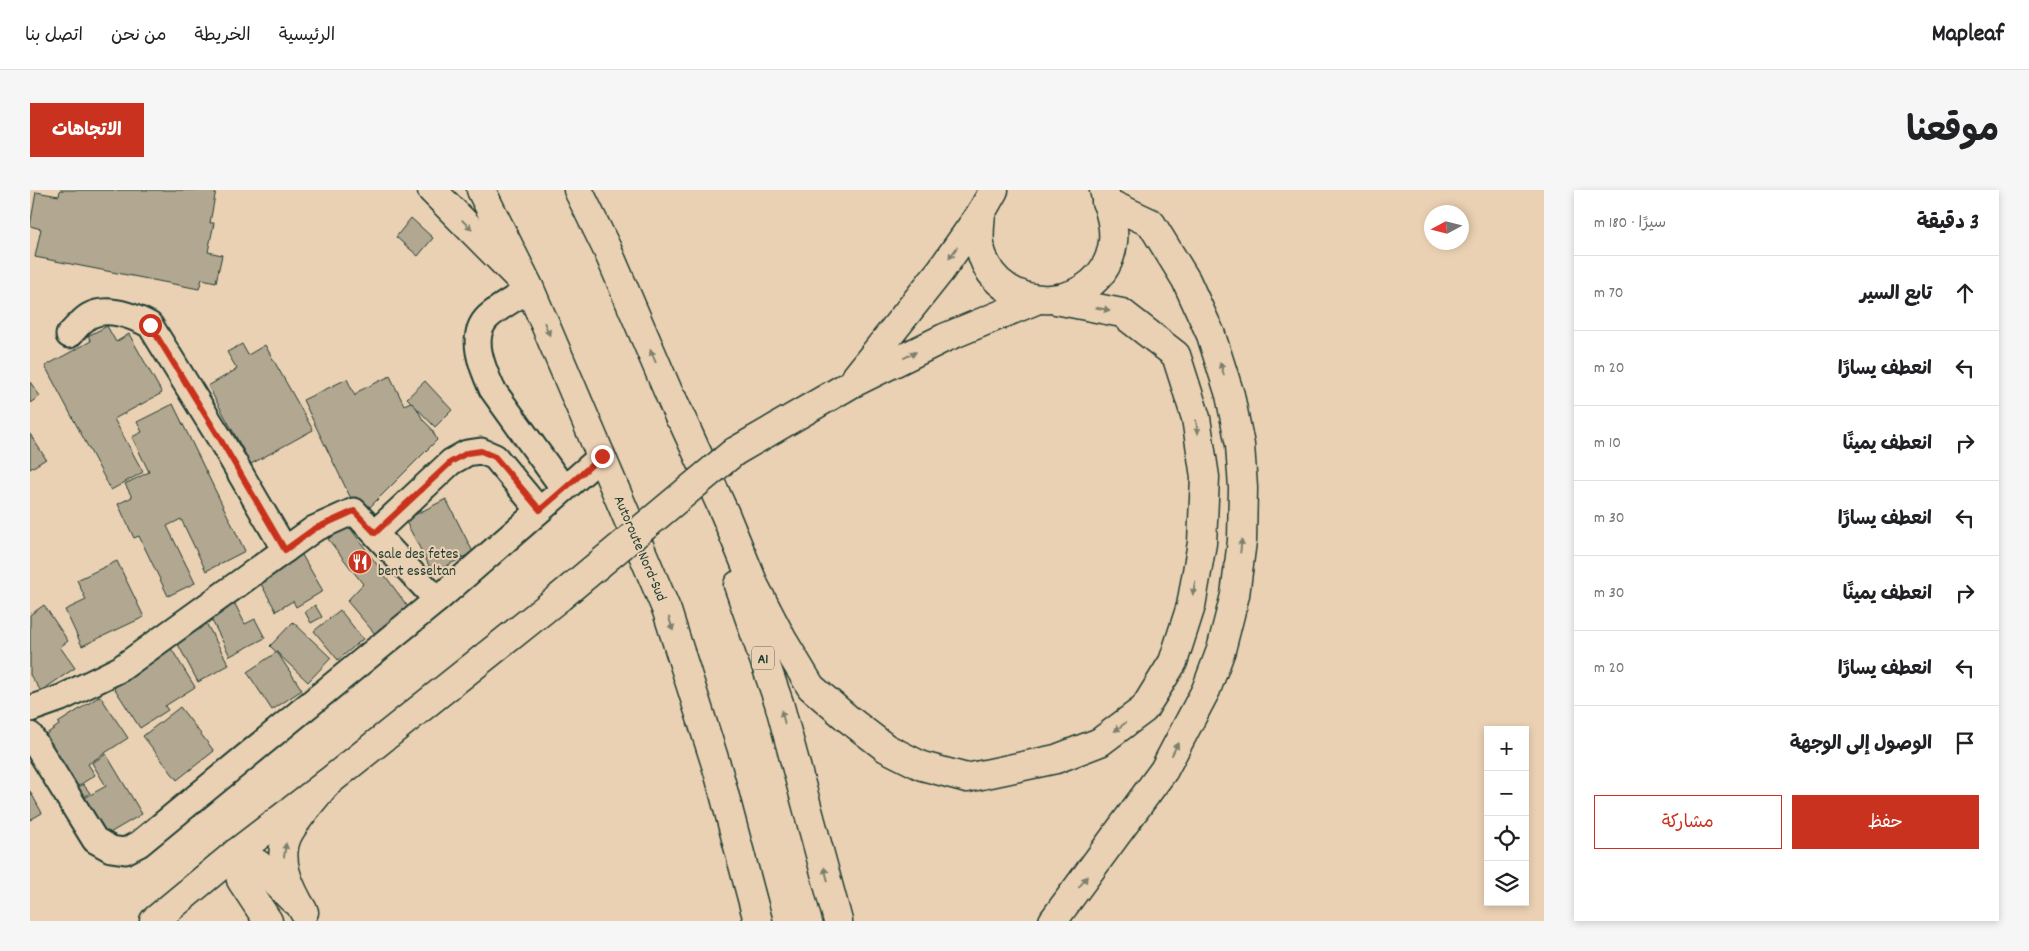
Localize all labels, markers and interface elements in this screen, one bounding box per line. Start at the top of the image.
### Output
text: Mapleaf [1932,18,2004,52]
text: اتصل بنا [25,24,83,49]
text: من نحن [111,24,167,49]
text: الخريطة [195,24,251,49]
text: الرئيسية [279,24,335,49]
button: الاتجاهات [30,103,144,157]
text: موقعنا [1906,108,1999,158]
north arrow [1424,205,1469,250]
text: 3 دقيقة [1916,209,1979,239]
text: سيرًا · 180 m [1594,212,1666,235]
one-way arrow [460,218,472,230]
one-way arrow [948,246,958,260]
icon: ahead [1951,279,1979,307]
text: 70 m [1594,282,1624,305]
text: تابع السير [1860,282,1932,309]
one-way arrow [1096,305,1111,313]
route start [139,314,162,337]
one-way arrow [544,322,552,336]
one-way arrow [649,349,657,363]
one-way arrow [903,351,917,359]
icon: left [1951,354,1979,382]
text: 20 m [1594,357,1624,380]
text: انعطف يسارًا [1838,357,1932,384]
one-way arrow [1217,361,1225,376]
one-way arrow [1194,419,1202,435]
icon: right [1951,429,1979,457]
text: 10 m [1594,432,1621,455]
text: انعطف يمينًا [1843,432,1932,459]
route end [591,445,614,468]
street label: Autoroute Nord-Sud [607,492,671,605]
icon: left [1951,504,1979,532]
text: 30 m [1594,507,1625,530]
text: انعطف يسارًا [1838,507,1932,534]
one-way arrow [1237,538,1245,554]
place label: sale des fetes bent esseltan [378,544,459,583]
restaurant icon: sale des fetes bent esseltan [347,549,373,575]
icon: right [1951,579,1979,607]
one-way arrow [1190,580,1198,596]
text: 30 m [1594,582,1625,605]
text: انعطف يمينًا [1843,582,1932,609]
one-way arrow [668,616,676,631]
road number: A1 [752,646,774,669]
icon: left [1951,654,1979,682]
text: 20 m [1594,657,1624,680]
text: انعطف يسارًا [1838,657,1932,684]
one-way arrow [778,710,786,725]
one-way arrow [1113,722,1127,732]
map controls [1484,726,1529,906]
button: + [1484,726,1529,771]
icon: arrive [1951,729,1979,757]
text: الوصول إلى الوجهة [1790,732,1932,759]
one-way arrow [1171,742,1179,756]
button: − [1484,771,1529,816]
button: مشاركة [1594,795,1782,849]
button: حفظ [1792,795,1979,849]
button: locate [1484,816,1529,861]
one-way arrow [281,842,289,858]
button: layers [1484,861,1529,906]
one-way arrow [821,866,829,881]
one-way arrow [1077,876,1088,889]

